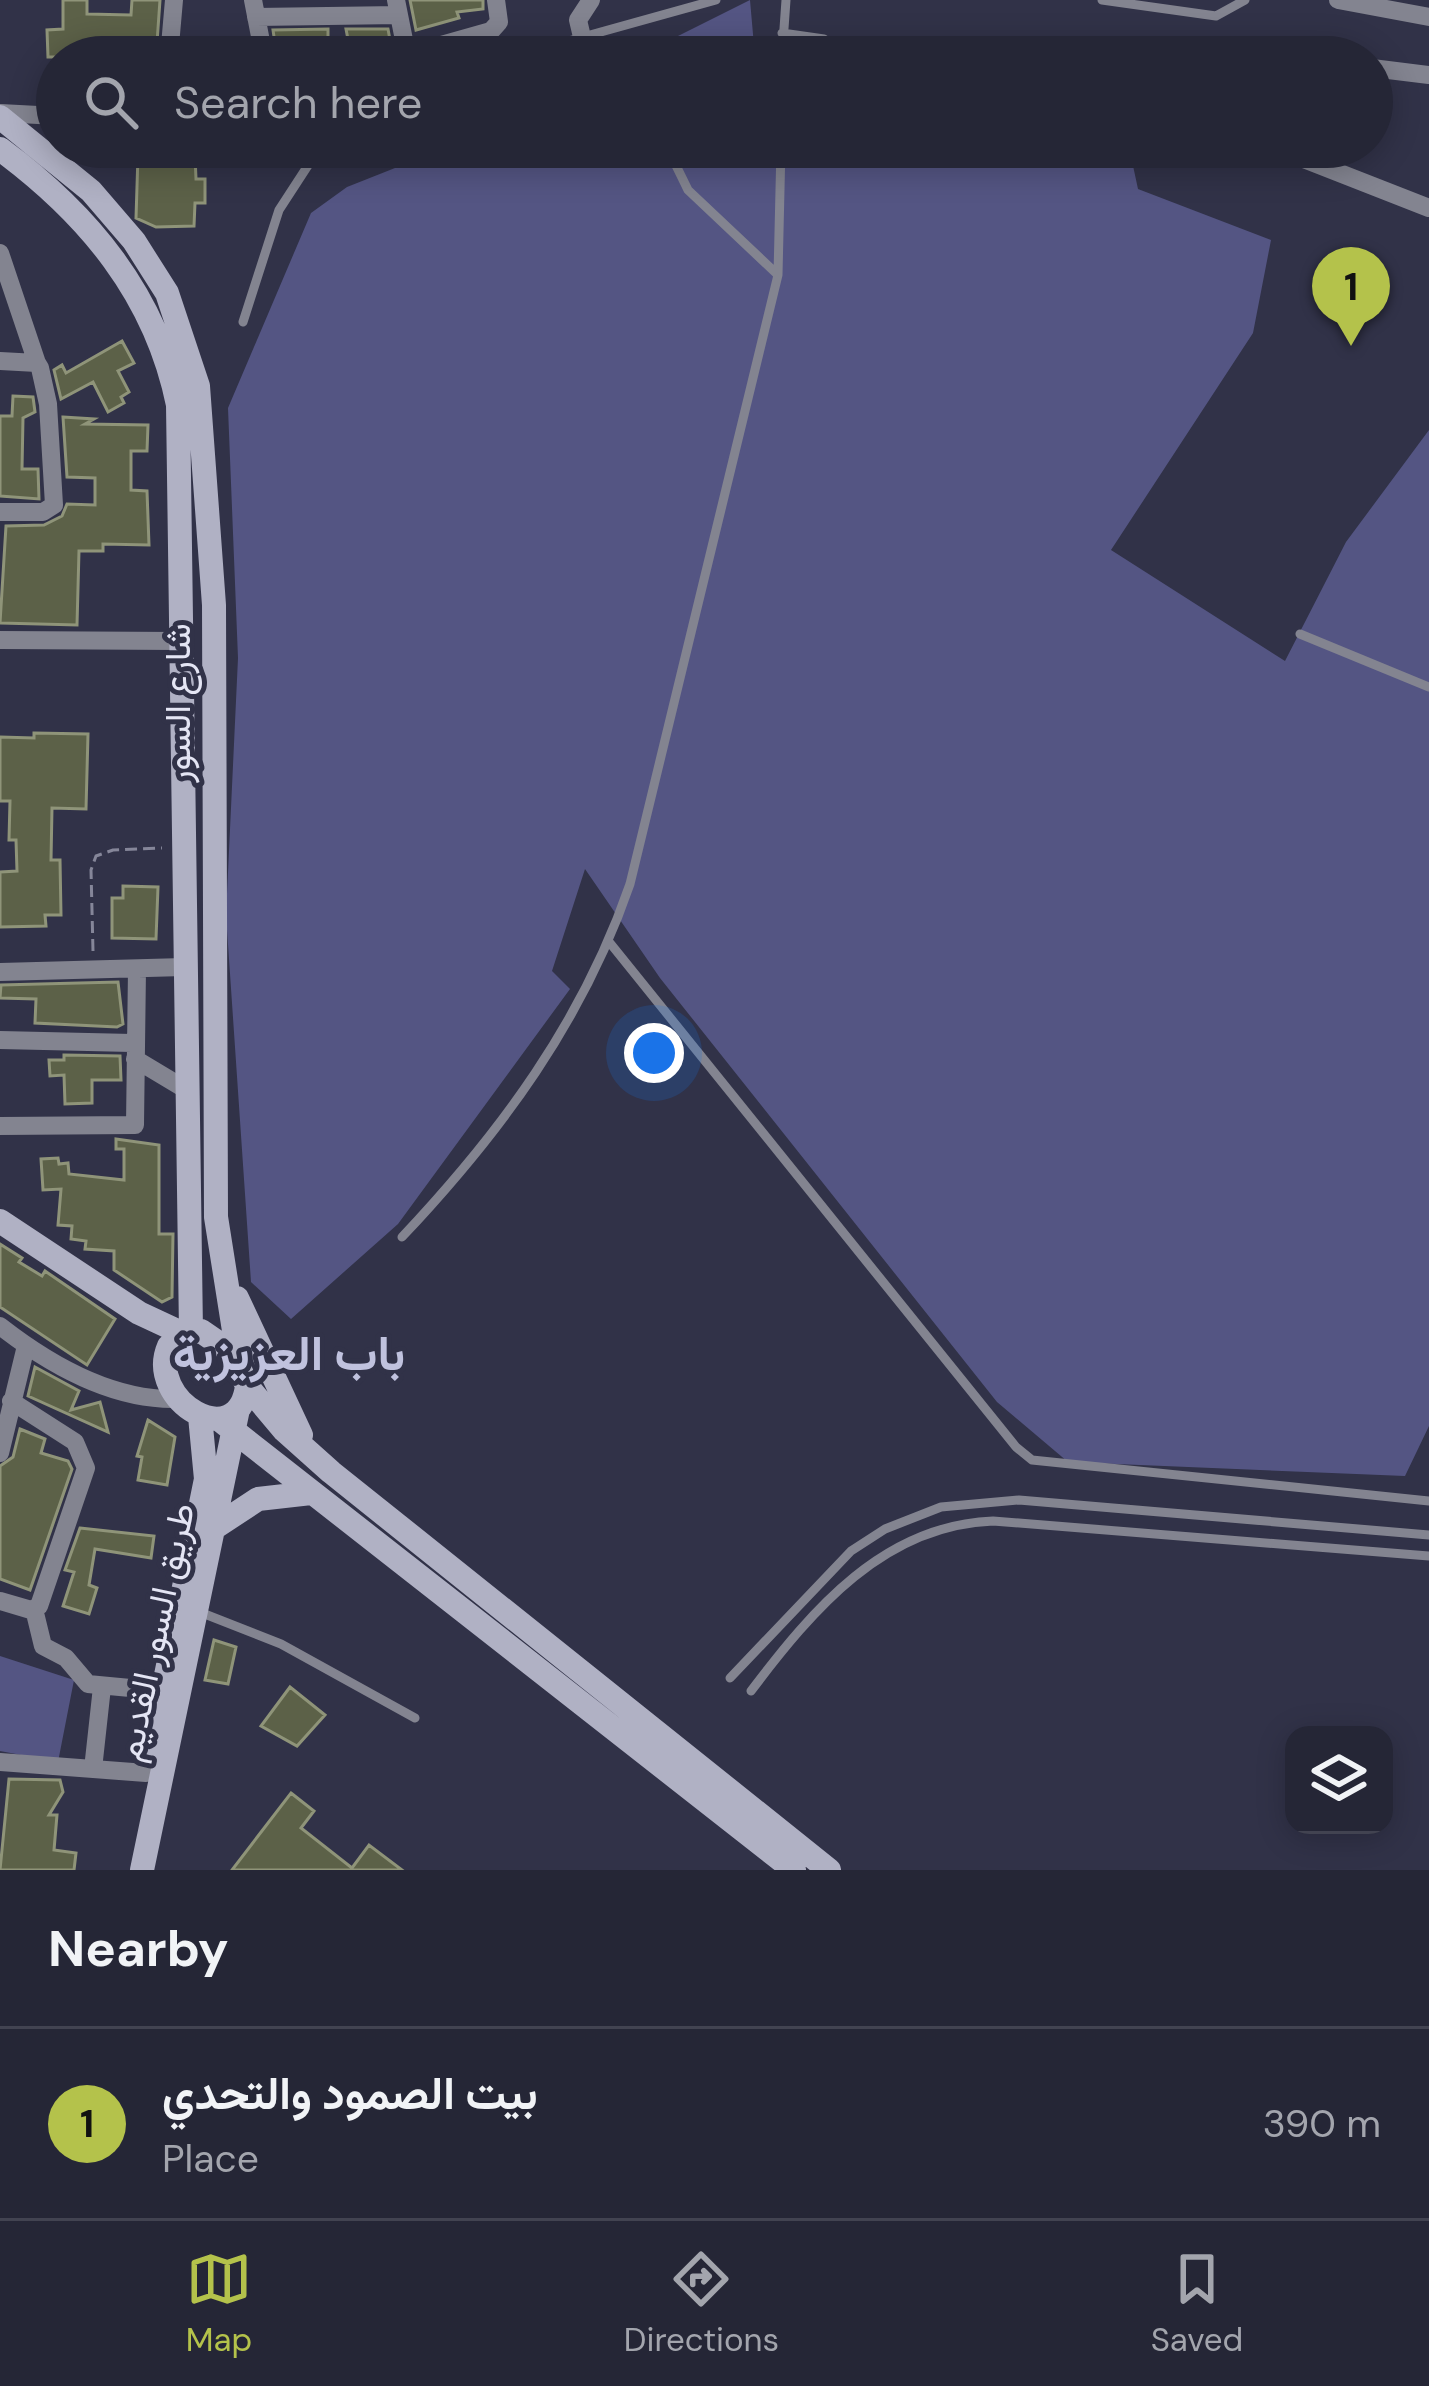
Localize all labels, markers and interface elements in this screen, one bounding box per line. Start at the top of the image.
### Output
search box [36,36,1393,168]
icon: search [78,69,144,135]
text: Search here [174,73,422,132]
pin: 1 [1312,247,1390,346]
street label: شارع السور [154,623,202,784]
your location [624,1023,684,1083]
district label: باب العزيزية [173,1322,405,1385]
street label: طريق السور القديم [105,1499,205,1765]
map controls [1285,1726,1393,1834]
button: layers [1285,1726,1393,1834]
text: Nearby [48,1915,229,1982]
text: بيت الصمود والتحدي [162,2064,538,2123]
text: 1 [80,2098,94,2149]
text: 390 m [1263,2098,1381,2149]
text: Place [162,2133,259,2184]
tab: Map [186,2246,252,2361]
tab: Directions [624,2246,779,2361]
tab: Saved [1151,2246,1243,2361]

